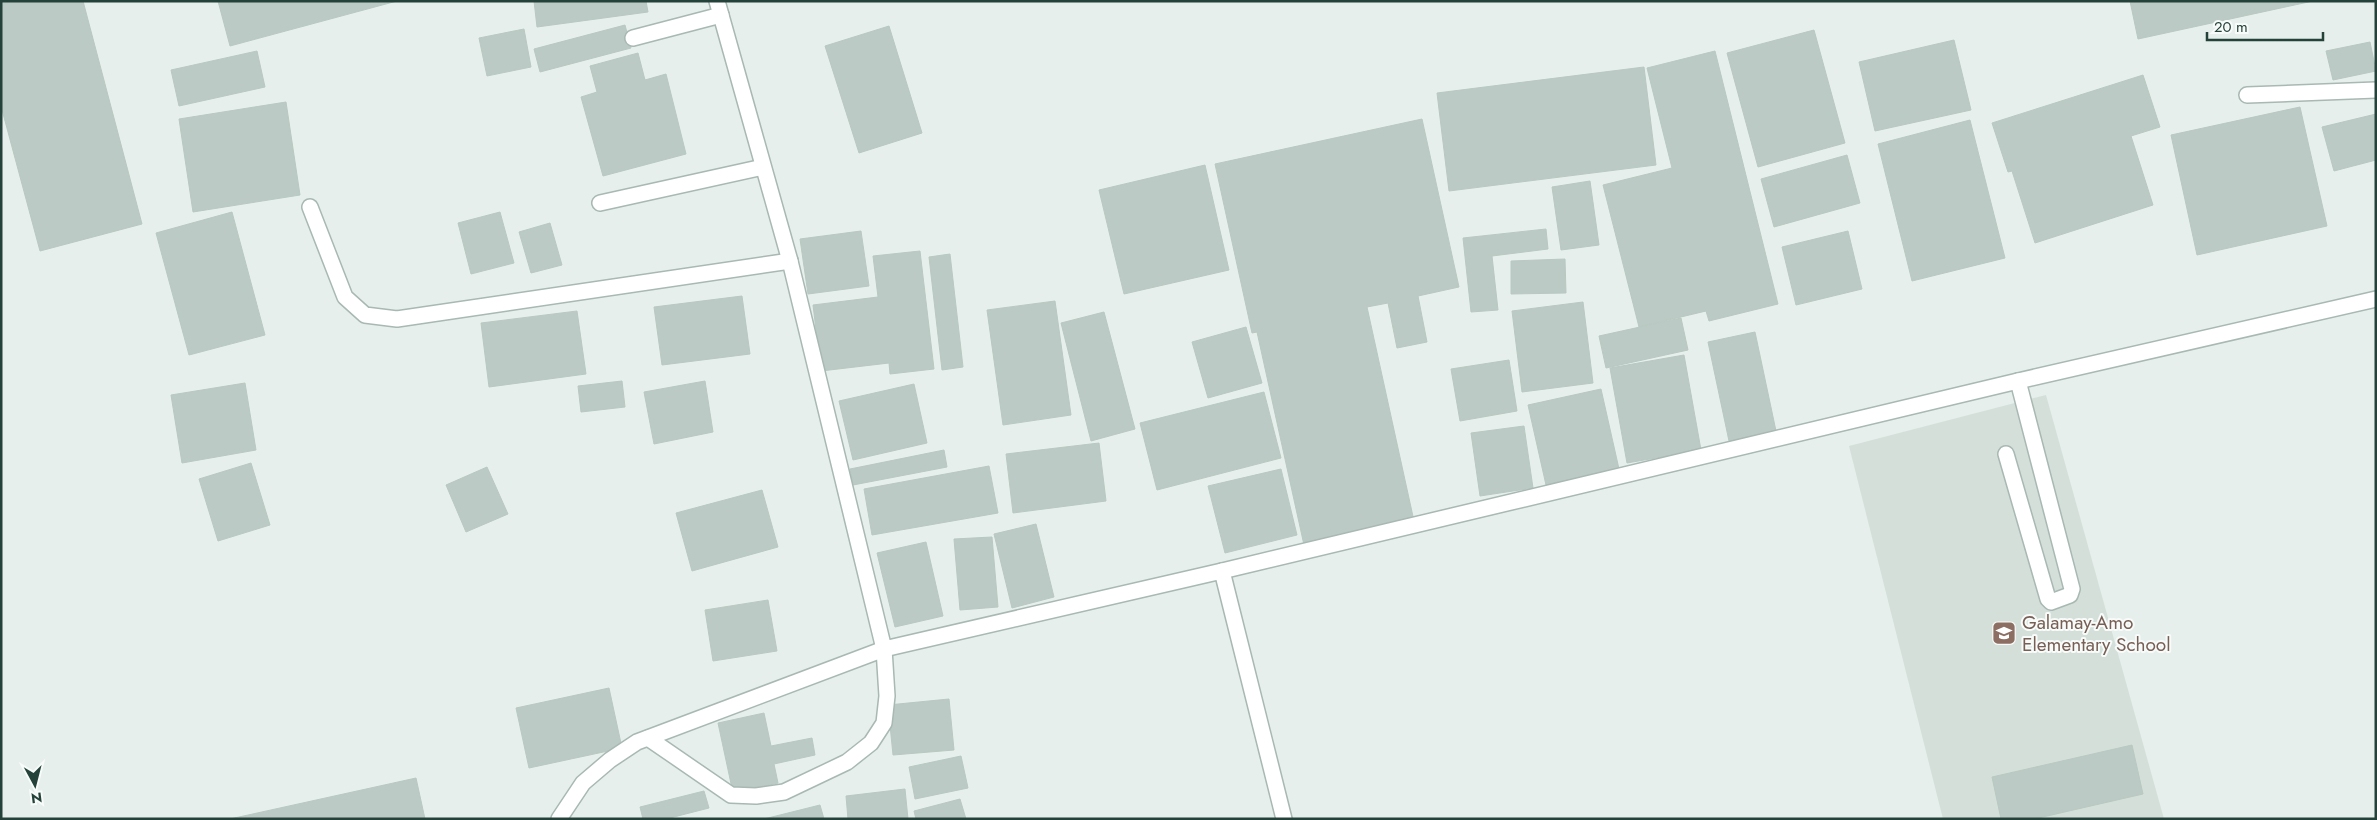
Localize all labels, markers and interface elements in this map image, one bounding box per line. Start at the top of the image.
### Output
scale bar [2207,10,2323,42]
text: 20 m [2214,16,2248,38]
place label: Galamay-Amo Elementary School [2022,609,2171,658]
school or university icon: Galamay-Amo Elementary School [1991,620,2017,646]
north arrow [10,760,60,810]
text: N [30,787,43,809]

